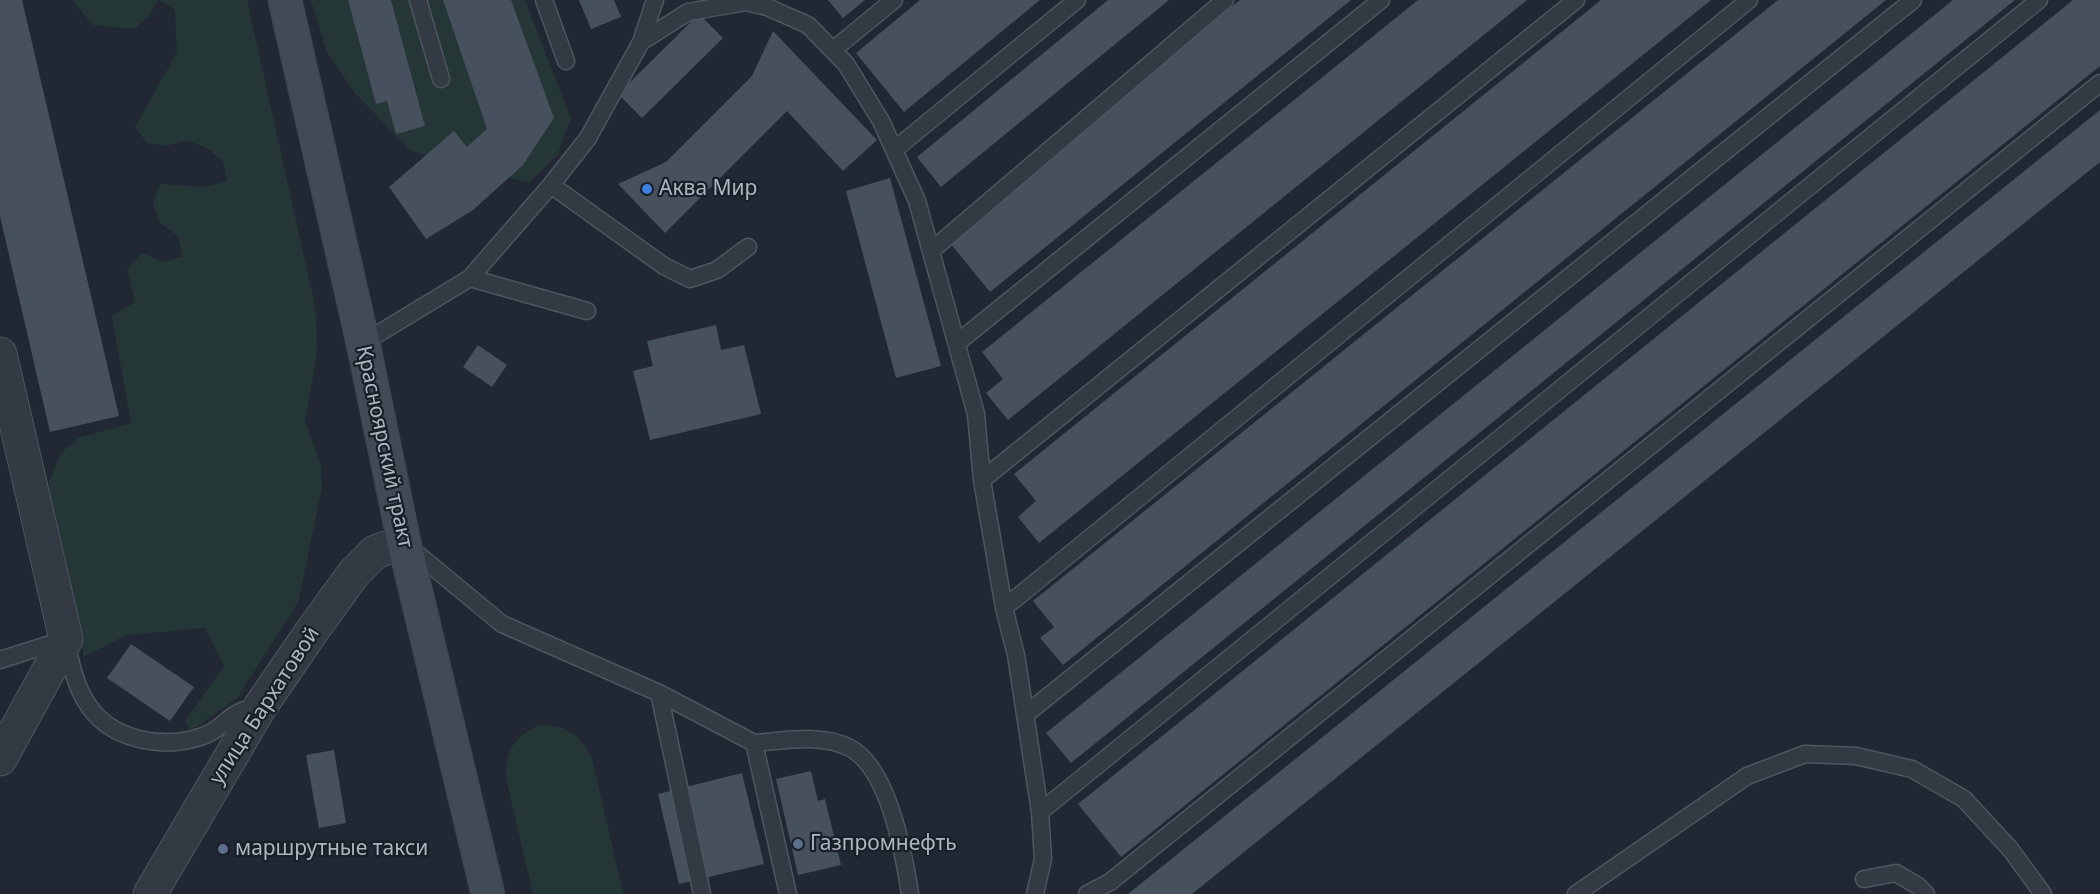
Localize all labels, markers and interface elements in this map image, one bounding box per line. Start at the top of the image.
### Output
place label: Аква Мир [659,176,757,202]
marker: Аква Мир [640,182,654,196]
street label: Красноярский тракт [350,344,418,550]
street label: улица Бархатовой [205,622,325,790]
place label: Газпромнефть [810,831,957,857]
place label: маршрутные такси [235,836,428,862]
marker: Газпромнефть [791,837,805,851]
marker: маршрутные такси [216,842,230,856]

